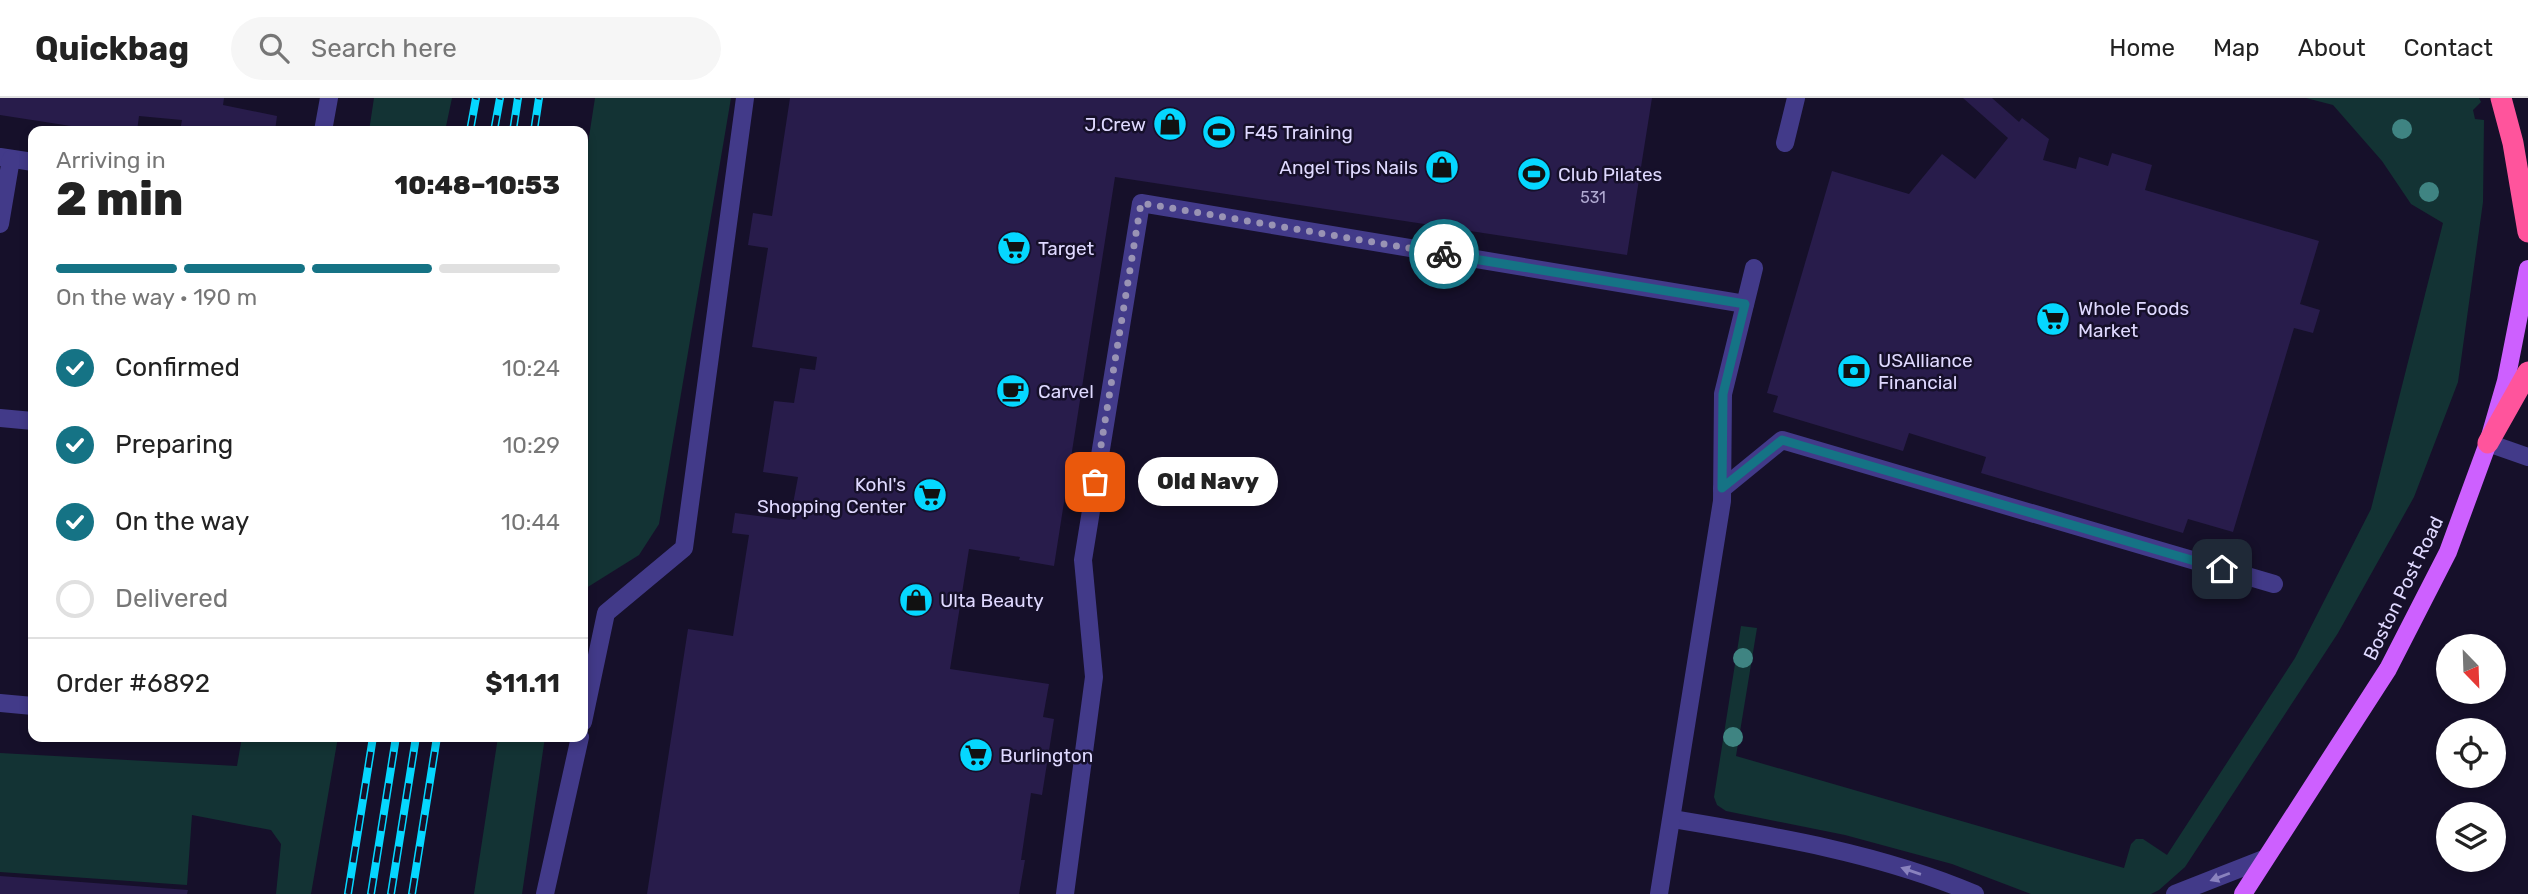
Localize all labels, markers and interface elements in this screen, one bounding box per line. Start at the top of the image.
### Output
search box [231,17,721,80]
text: Quickbag [35,29,189,68]
icon: search [255,29,293,67]
text: Search here [311,33,457,64]
text: Home [2109,34,2175,62]
text: Map [2213,34,2260,62]
text: About [2298,34,2366,62]
text: Contact [2404,34,2493,62]
shop icon: J.Crew [1151,105,1189,143]
place label: J.Crew [1085,113,1146,136]
sports icon: F45 Training [1200,113,1238,151]
place label: F45 Training [1244,121,1353,144]
text: Arriving in [56,146,166,174]
shop icon: Angel Tips Nails [1423,148,1461,186]
sports icon: Club Pilates [1515,155,1553,193]
place label: Angel Tips Nails [1279,156,1418,179]
place label: Club Pilates [1558,163,1662,186]
text: 10:48–10:53 [395,170,560,201]
text: 2 min [56,172,183,227]
house number: 531 [1580,188,1606,207]
courier [1409,219,1479,289]
supermarket icon: Target [995,229,1033,267]
icon: bike [1425,235,1463,273]
place label: Target [1038,237,1095,260]
text: On the way · 190 m [56,283,257,311]
place label: Whole Foods Market [2078,297,2189,342]
supermarket icon: Whole Foods Market [2034,300,2072,338]
icon: check [56,349,94,387]
place label: USAlliance Financial [1878,349,1973,394]
text: Confirmed [115,352,240,383]
bank icon: USAlliance Financial [1835,352,1873,390]
text: 10:24 [502,354,560,382]
cafe icon: Carvel [994,372,1032,410]
place label: Carvel [1038,380,1094,403]
icon: check [56,426,94,464]
text: Preparing [115,429,233,460]
text: 10:29 [503,431,560,459]
pin [1065,452,1125,512]
callout: Old Navy [1137,458,1277,506]
icon: bag [1076,463,1114,501]
text: Old Navy [1157,467,1259,495]
place label: Kohl's Shopping Center [757,473,907,518]
supermarket icon: Kohl's Shopping Center [911,476,949,514]
icon: check [56,503,94,541]
text: On the way [115,506,249,537]
text: 10:44 [501,508,560,536]
street label: Boston Post Road [2359,512,2448,664]
pin [2192,539,2252,599]
icon: home [2203,550,2241,588]
shop icon: Ulta Beauty [897,581,935,619]
text: Delivered [115,583,228,614]
place label: Ulta Beauty [940,589,1044,612]
north arrow [2436,634,2506,704]
map controls [2436,634,2506,872]
text: Order #6892 [56,668,210,699]
text: $11.11 [485,668,560,699]
button: locate [2436,718,2506,788]
supermarket icon: Burlington [957,736,995,774]
place label: Burlington [1000,744,1093,767]
button: layers [2436,802,2506,872]
one-way arrow [1900,865,1921,876]
one-way arrow [2209,871,2230,882]

